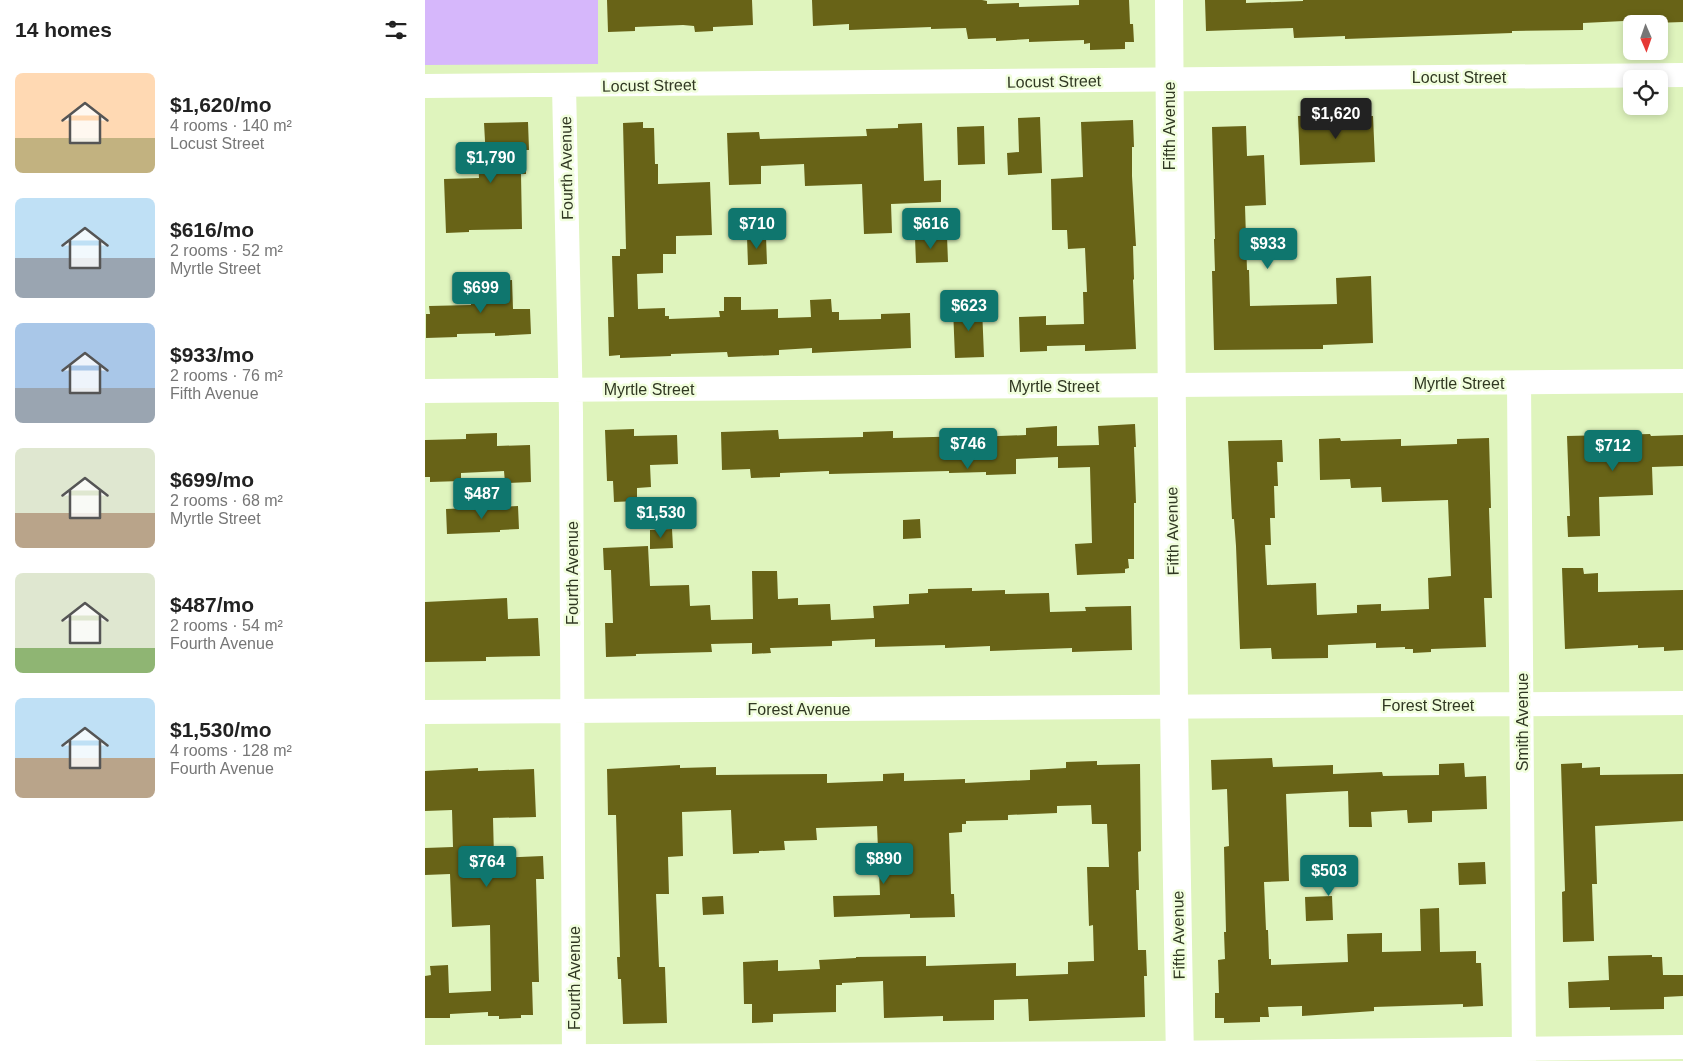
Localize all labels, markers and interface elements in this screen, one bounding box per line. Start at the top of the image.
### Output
north arrow [1623,15,1667,60]
map controls [1623,15,1668,115]
icon: filters [382,16,410,44]
text: 14 homes [15,18,112,41]
street label: Locust Street [1412,69,1507,86]
button: locate [1623,70,1668,115]
street label: Locust Street [1007,72,1102,91]
street label: Locust Street [602,76,697,95]
street label: Fifth Avenue [1161,82,1178,170]
icon: home [55,93,115,153]
text: $1,620/mo [170,93,272,116]
pin: $1,620 [1295,98,1377,140]
text: $1,620 [1312,105,1360,122]
street label: Fourth Avenue [557,116,576,220]
text: 4 rooms · 140 m² [170,117,292,134]
text: Locust Street [170,135,264,152]
pin: $1,790 [450,142,532,184]
text: $1,790 [467,149,515,166]
pin: $710 [727,208,787,250]
pin: $616 [901,208,961,250]
text: $710 [739,215,775,232]
text: $616 [913,215,949,232]
icon: home [55,218,115,278]
text: $616/mo [170,218,254,241]
pin: $933 [1238,228,1298,270]
text: $933 [1250,235,1286,252]
text: 2 rooms · 52 m² [170,242,283,259]
text: Myrtle Street [170,260,261,277]
pin: $699 [451,272,511,314]
text: $699 [463,279,499,296]
pin: $623 [939,290,999,332]
text: $623 [951,297,987,314]
icon: home [55,343,115,403]
text: $933/mo [170,343,254,366]
text: 2 rooms · 76 m² [170,367,283,384]
street label: Myrtle Street [1414,375,1505,392]
street label: Myrtle Street [1009,378,1100,395]
street label: Myrtle Street [604,381,695,398]
text: Fifth Avenue [170,385,259,402]
pin: $746 [938,428,998,470]
pin: $712 [1583,430,1643,472]
text: $746 [950,435,986,452]
text: $712 [1595,437,1631,454]
icon: home [55,468,115,528]
text: $699/mo [170,468,254,491]
pin: $487 [452,478,512,520]
text: $487 [464,485,500,502]
street label: Fifth Avenue [1163,486,1182,575]
text: 2 rooms · 68 m² [170,492,283,509]
pin: $1,530 [620,496,702,539]
text: $1,530 [637,504,685,521]
text: Myrtle Street [170,510,261,527]
street label: Fourth Avenue [564,521,581,625]
icon: home [55,593,115,653]
text: $487/mo [170,593,254,616]
text: 2 rooms · 54 m² [170,617,283,634]
text: Fourth Avenue [170,635,274,652]
street label: Smith Avenue [1514,673,1531,771]
street label: Forest Street [1382,697,1475,714]
street label: Forest Avenue [748,701,851,718]
icon: home [55,718,115,778]
text: $1,530/mo [170,718,272,741]
text: 4 rooms · 128 m² [170,742,292,759]
text: Fourth Avenue [170,760,274,777]
pin: $890 [854,842,914,885]
pin: $764 [457,846,517,888]
text: $890 [866,850,902,867]
text: $764 [469,853,505,870]
pin: $503 [1299,854,1359,897]
text: $503 [1311,862,1347,879]
street label: Fifth Avenue [1169,890,1188,979]
street label: Fourth Avenue [566,926,583,1030]

